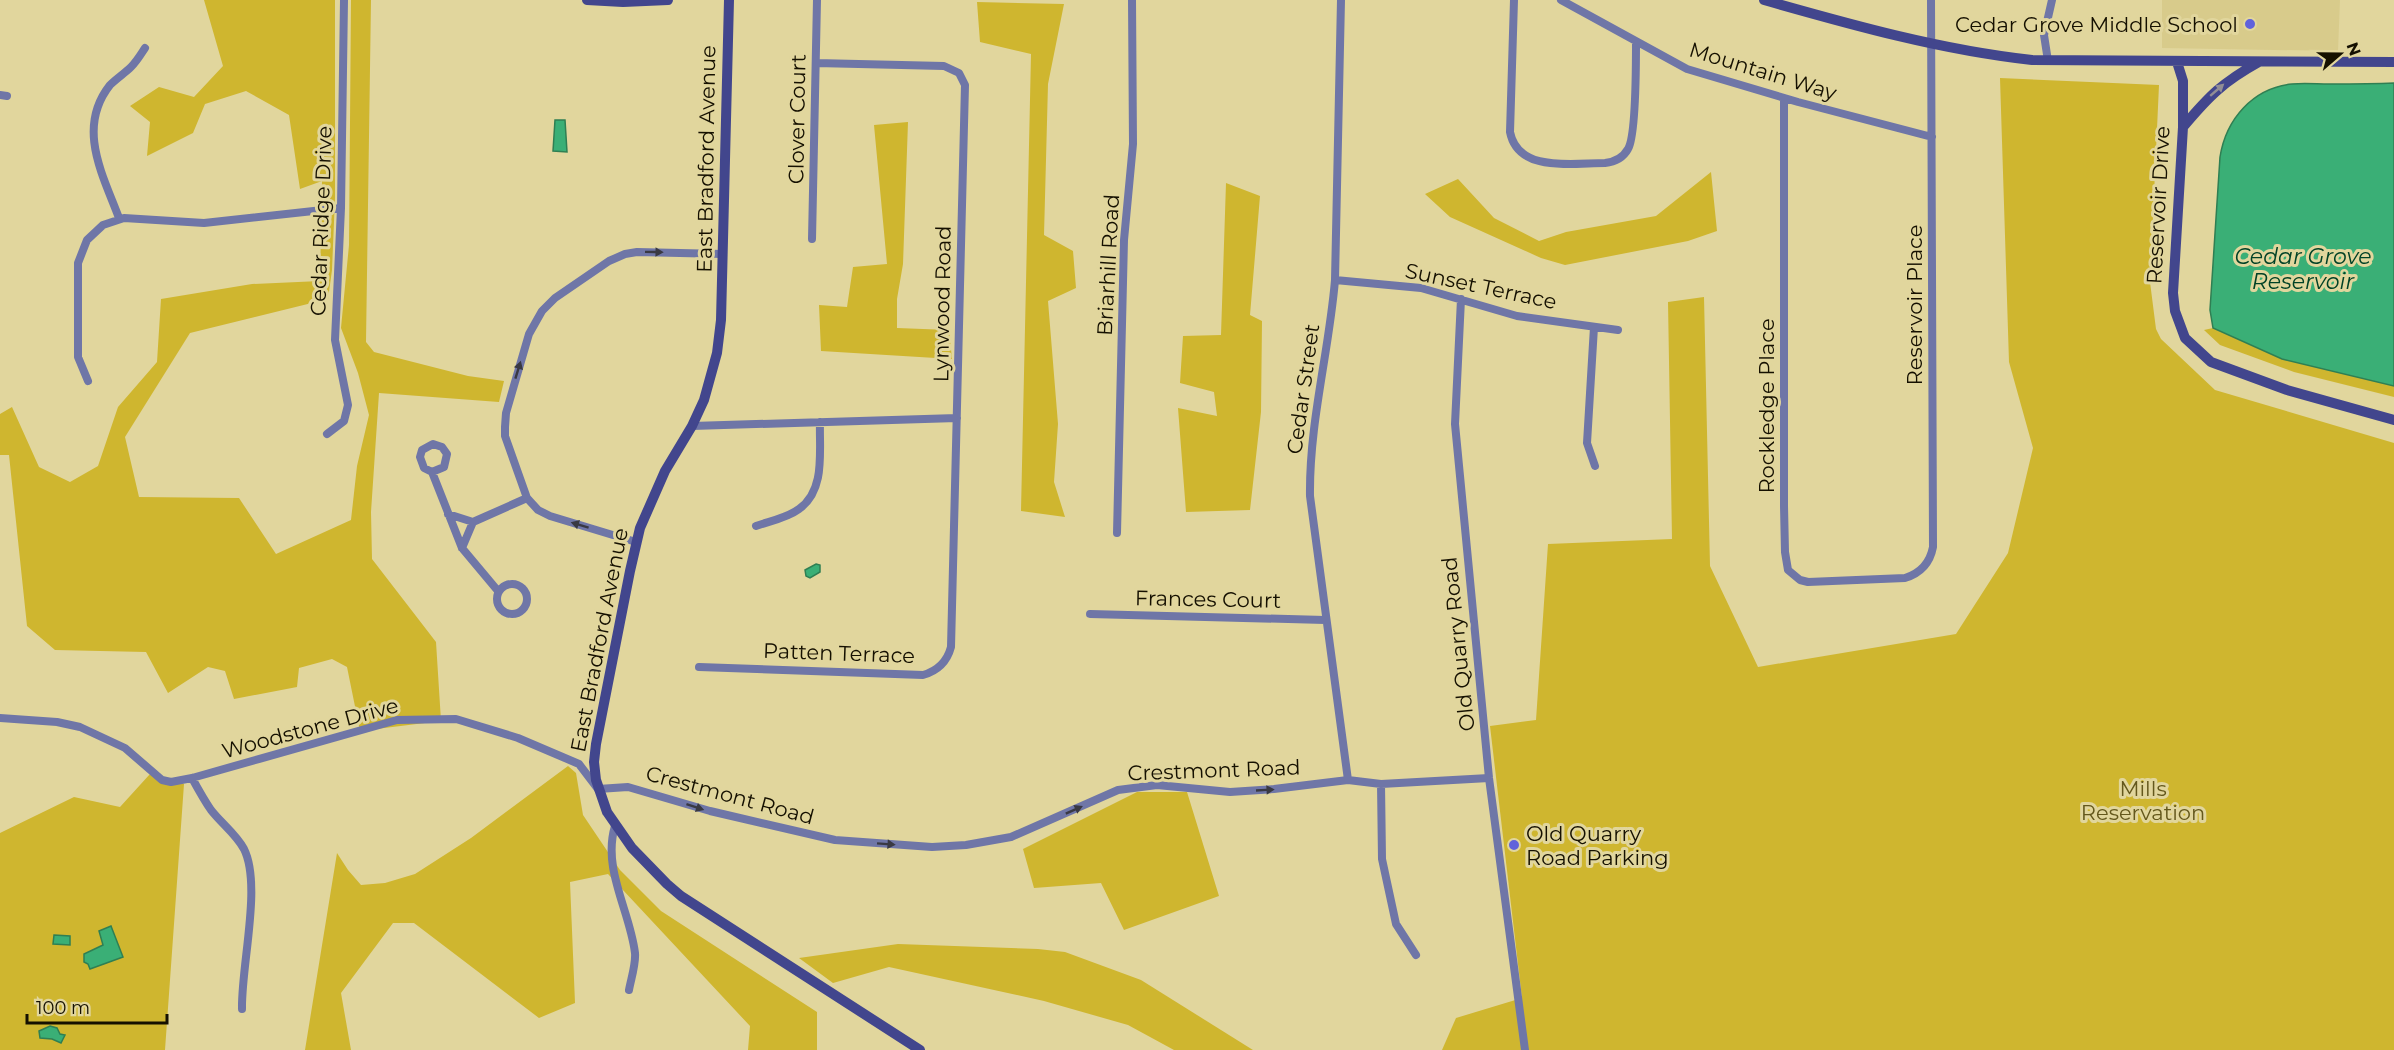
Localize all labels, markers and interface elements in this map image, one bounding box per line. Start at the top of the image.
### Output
place label: Cedar Grove Middle School [1955,12,2238,37]
marker: Cedar Grove Middle School [2243,17,2257,31]
north arrow [2310,24,2370,84]
street label: Mountain Way [1686,37,1840,105]
text: N [2342,40,2365,58]
street label: East Bradford Avenue [692,45,720,273]
street label: Clover Court [783,54,811,184]
one-way arrow [2209,83,2225,96]
street label: Cedar Ridge Drive [305,125,337,317]
street label: Reservoir Drive [2141,125,2175,285]
street label: Briarhill Road [1092,193,1124,337]
street label: Lynwood Road [928,225,956,383]
street label: Reservoir Place [1902,225,1927,385]
water label: Cedar Grove Reservoir [2235,243,2371,295]
one-way arrow [645,247,664,257]
street label: Sunset Terrace [1403,258,1559,314]
street label: Rockledge Place [1754,318,1779,494]
street label: Cedar Street [1281,322,1325,456]
one-way arrow [514,361,523,379]
one-way arrow [571,520,589,529]
street label: East Bradford Avenue [565,526,633,754]
street label: Old Quarry Road [1436,555,1480,733]
street label: Frances Court [1135,585,1281,613]
street label: Patten Terrace [763,638,915,668]
street label: Woodstone Drive [219,692,401,764]
street label: Crestmont Road [1127,754,1301,786]
street label: Crestmont Road [643,761,817,829]
park label: Mills Reservation [2081,776,2205,825]
one-way arrow [1255,785,1274,794]
one-way arrow [686,802,704,812]
one-way arrow [1066,805,1083,814]
place label: Old Quarry Road Parking [1526,821,1669,870]
marker: Old Quarry Road Parking [1507,838,1521,852]
one-way arrow [877,839,896,849]
scale bar [27,987,166,1025]
text: 100 m [36,997,90,1019]

